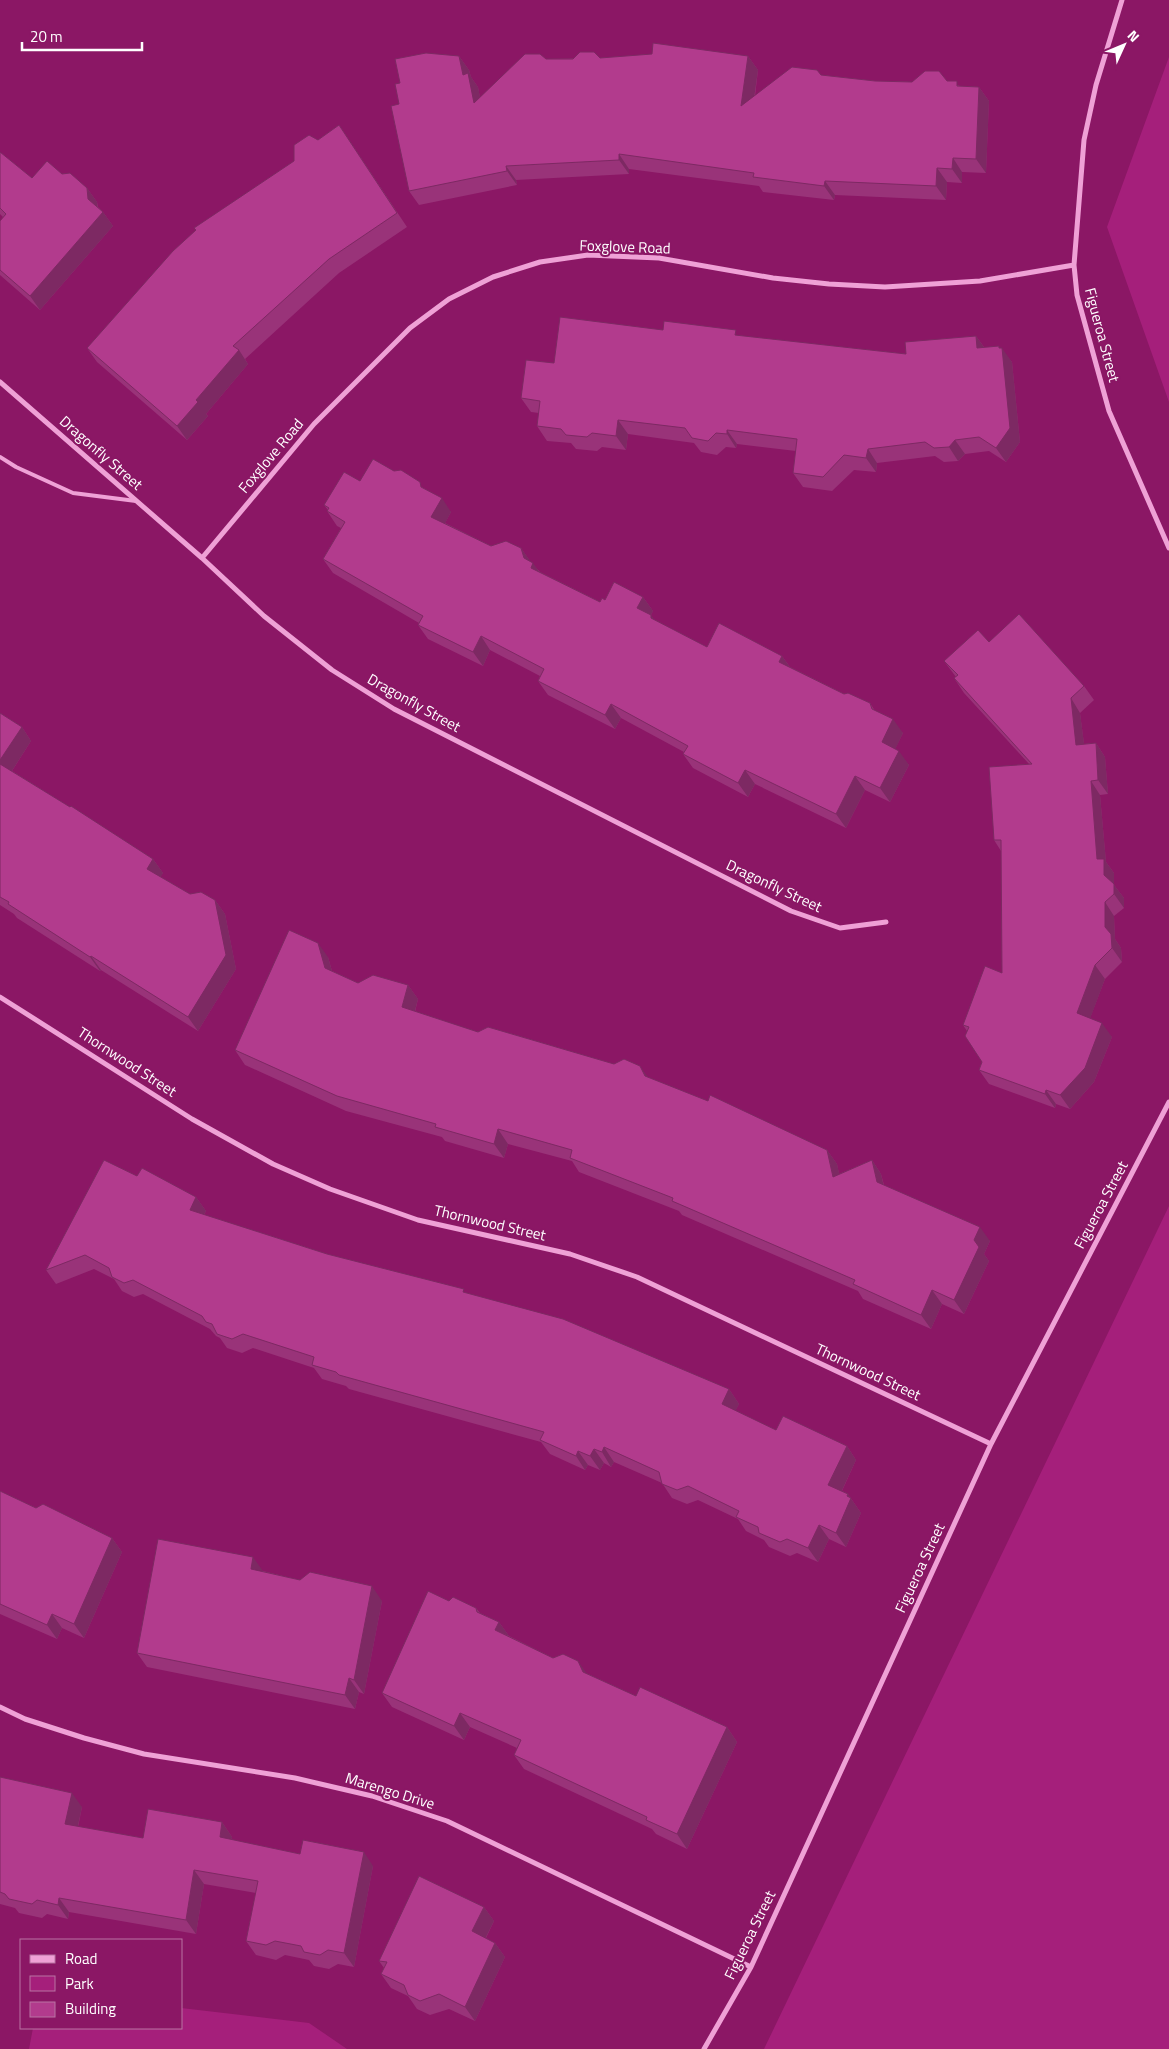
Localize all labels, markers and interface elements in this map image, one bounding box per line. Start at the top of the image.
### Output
scale bar [22,20,142,52]
north arrow [1099,20,1149,70]
text: 20 m [30,25,63,48]
text: N [1123,25,1145,46]
street label: Foxglove Road [579,233,671,260]
street label: Figueroa Street [1079,285,1126,385]
street label: Dragonfly Street [55,410,149,496]
street label: Foxglove Road [232,413,309,498]
street label: Dragonfly Street [363,667,466,738]
street label: Dragonfly Street [722,853,827,918]
street label: Thornwood Street [73,1021,182,1103]
street label: Figueroa Street [1068,1156,1134,1253]
street label: Thornwood Street [432,1198,549,1247]
street label: Thornwood Street [812,1337,925,1406]
street label: Figueroa Street [889,1518,951,1617]
street label: Marengo Drive [343,1766,438,1815]
street label: Figueroa Street [718,1886,781,1983]
legend [20,1939,182,2029]
text: Road [65,1947,97,1970]
text: Park [65,1972,94,1995]
text: Building [65,1997,116,2020]

